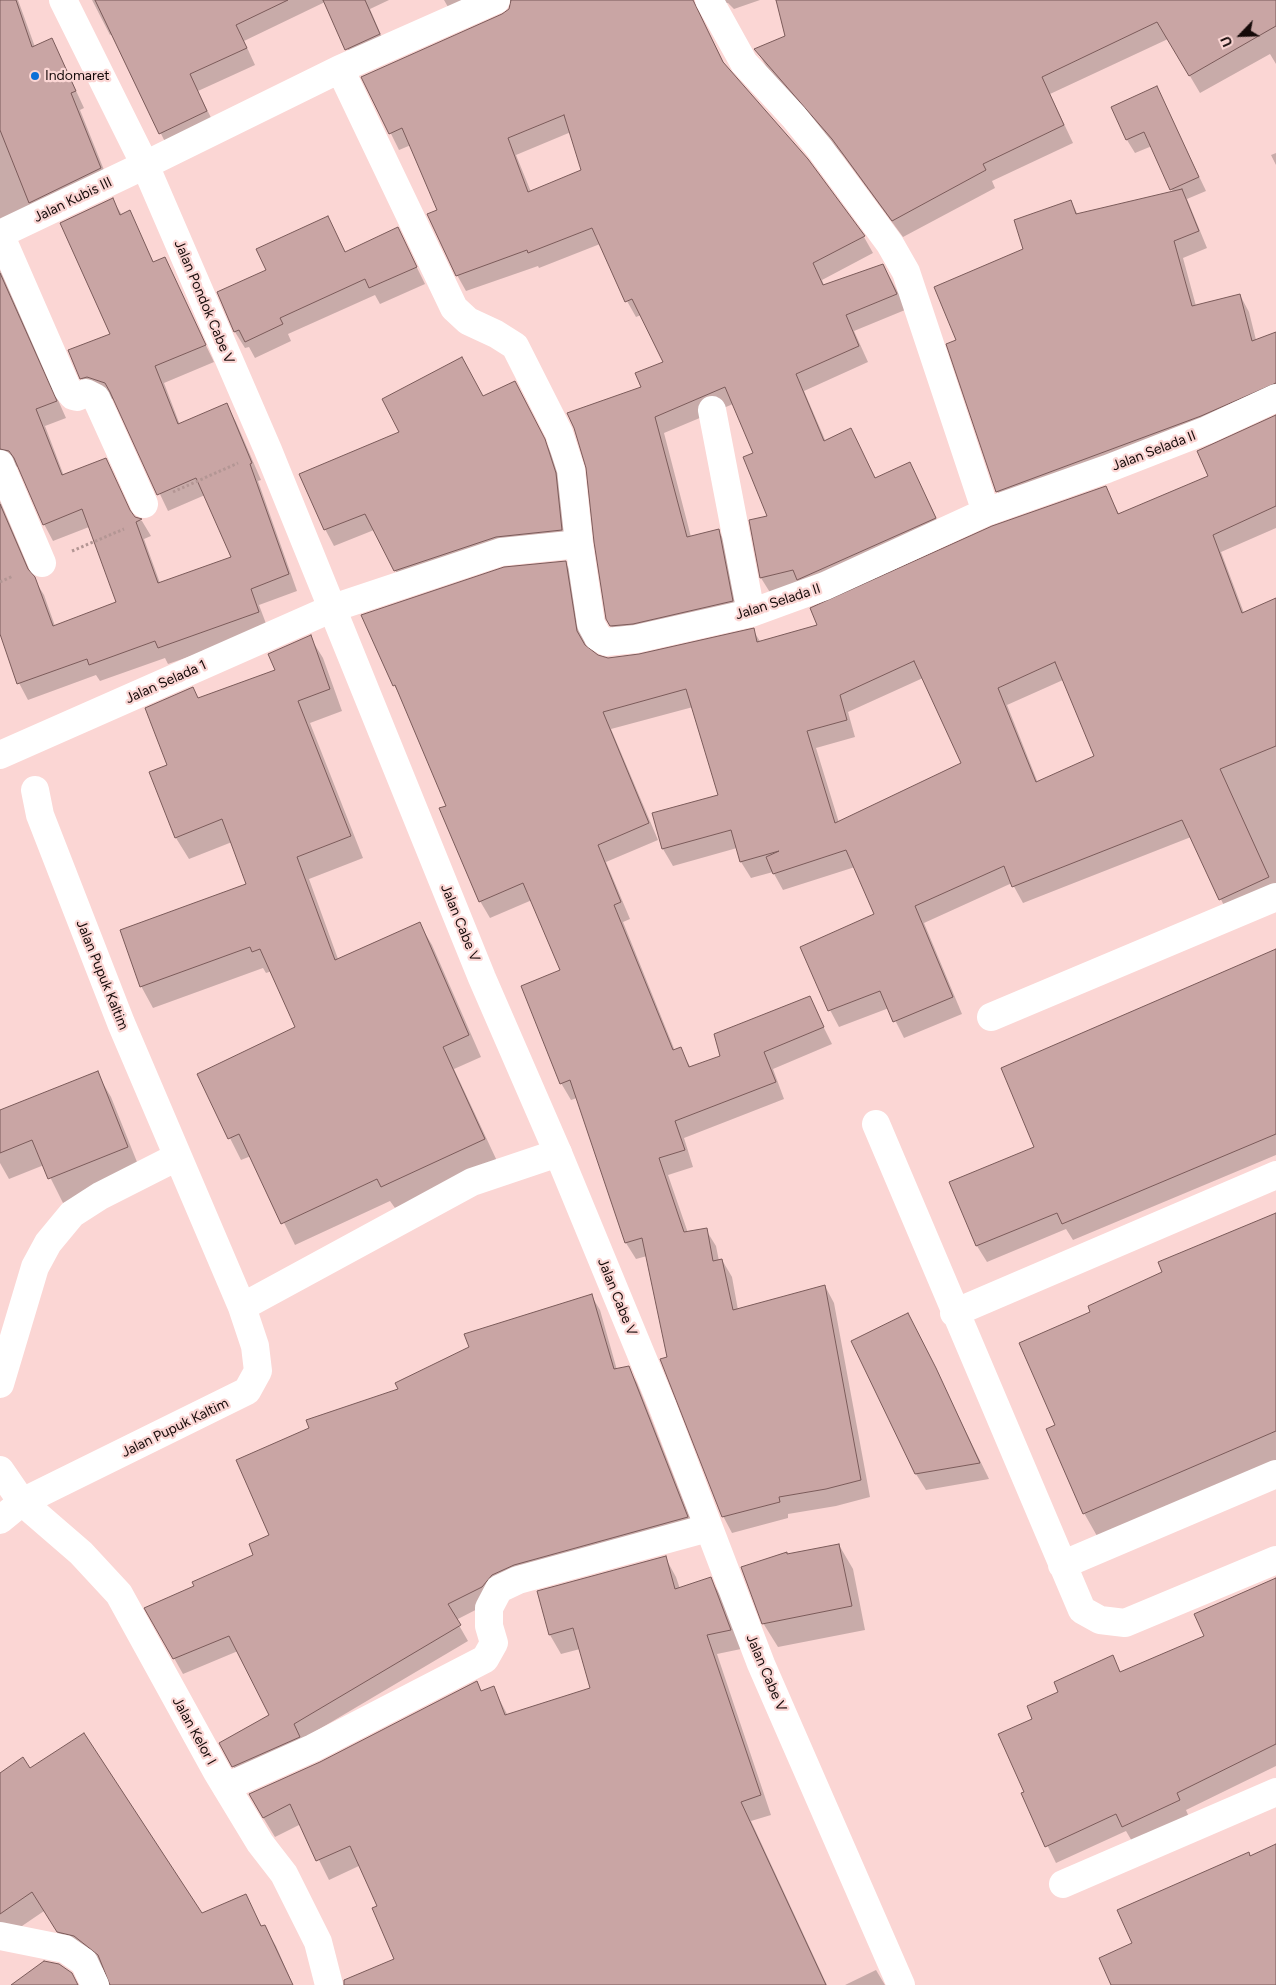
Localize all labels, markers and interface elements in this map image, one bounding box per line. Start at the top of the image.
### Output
north arrow [1216,10,1266,60]
text: U [1217,33,1237,49]
place label: Indomaret [45,68,110,84]
marker: Indomaret [29,70,41,82]
street label: Jalan Kubis III [31,174,115,226]
street label: Jalan Pondok Cabe V [170,238,238,366]
street label: Jalan Selada II [1110,427,1198,475]
street label: Jalan Selada II [733,580,823,624]
street label: Jalan Selada 1 [123,657,209,707]
street label: Jalan Cabe V [437,882,483,964]
street label: Jalan Pupuk Kaltim [72,918,132,1032]
street label: Jalan Cabe V [594,1256,640,1338]
street label: Jalan Pupuk Kaltim [119,1395,231,1461]
street label: Jalan Cabe V [742,1632,790,1714]
street label: Jalan Kelor I [168,1694,220,1768]

